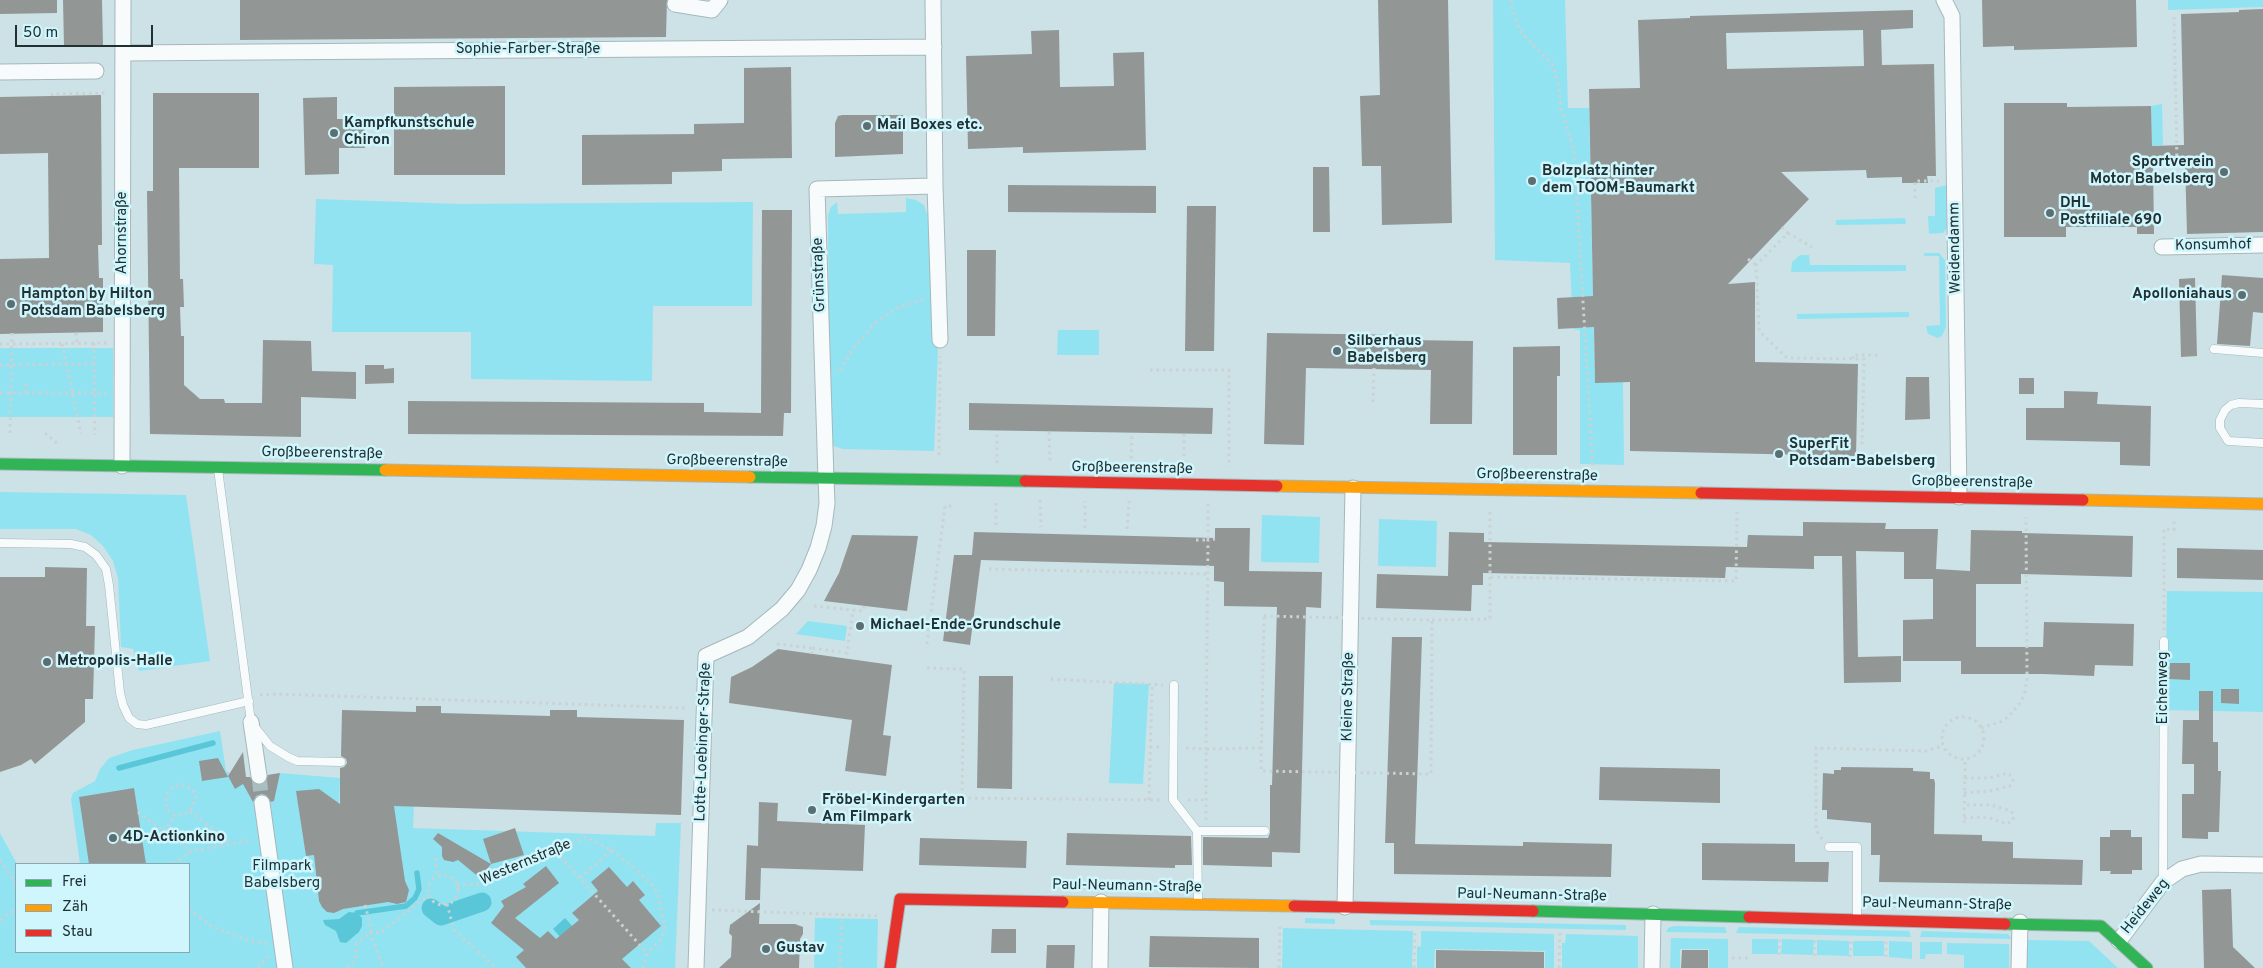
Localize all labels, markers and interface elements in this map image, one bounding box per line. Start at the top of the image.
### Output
scale bar [18,15,155,47]
text: 50 m [23,24,58,43]
street label: Sophie-Farber-Straße [456,41,600,59]
place label: Kampfkunstschule Chiron [344,115,475,150]
place label: Mail Boxes etc. [877,117,982,135]
marker: Mail Boxes etc. [861,120,873,132]
marker: Kampfkunstschule Chiron [328,127,340,139]
place label: Sportverein Motor Babelsberg [2090,154,2214,189]
place label: Bolzplatz hinter dem TOOM-Baumarkt [1542,163,1695,198]
marker: Sportverein Motor Babelsberg [2218,166,2230,178]
marker: Bolzplatz hinter dem TOOM-Baumarkt [1526,175,1538,187]
street label: Ahornstraße [114,191,132,275]
place label: DHL Postfiliale 690 [2060,195,2162,230]
street label: Weidendamm [1946,202,1966,294]
marker: DHL Postfiliale 690 [2044,207,2056,219]
street label: Konsumhof [2175,236,2251,256]
street label: Grünstraße [810,237,830,313]
place label: Hampton by Hilton Potsdam Babelsberg [21,286,165,321]
place label: Apolloniahaus [2132,286,2232,304]
marker: Apolloniahaus [2236,289,2248,301]
marker: Hampton by Hilton Potsdam Babelsberg [5,298,17,310]
place label: Silberhaus Babelsberg [1347,333,1426,368]
marker: Silberhaus Babelsberg [1331,345,1343,357]
place label: SuperFit Potsdam-Babelsberg [1789,436,1935,471]
street label: Großbeerenstraße [261,444,383,464]
marker: SuperFit Potsdam-Babelsberg [1773,448,1785,460]
street label: Großbeerenstraße [666,452,788,472]
street label: Großbeerenstraße [1071,459,1193,479]
street label: Großbeerenstraße [1476,466,1598,486]
street label: Großbeerenstraße [1911,473,2033,493]
place label: Michael-Ende-Grundschule [870,617,1061,635]
marker: Michael-Ende-Grundschule [854,620,866,632]
street label: Kleine Straße [1339,652,1359,742]
street label: Eichenweg [2155,652,2173,724]
place label: Metropolis-Halle [57,653,173,671]
marker: Metropolis-Halle [41,656,53,668]
street label: Lotte-Loebinger-Straße [692,662,716,822]
place label: Fröbel-Kindergarten Am Filmpark [822,792,965,827]
marker: Fröbel-Kindergarten Am Filmpark [806,804,818,816]
place label: 4D-Actionkino [123,829,225,847]
marker: 4D-Actionkino [107,832,119,844]
street label: Westernstraße [478,836,574,890]
park label: Filmpark Babelsberg [244,858,320,893]
legend [15,863,190,953]
text: Frei [62,873,87,892]
street label: Heideweg [2118,876,2174,938]
street label: Paul-Neumann-Straße [1052,877,1202,897]
street label: Paul-Neumann-Straße [1457,886,1607,906]
street label: Paul-Neumann-Straße [1862,895,2012,915]
text: Zäh [62,898,88,917]
text: Stau [62,923,93,942]
place label: Gustav [776,940,825,958]
marker: Gustav [760,943,772,955]

